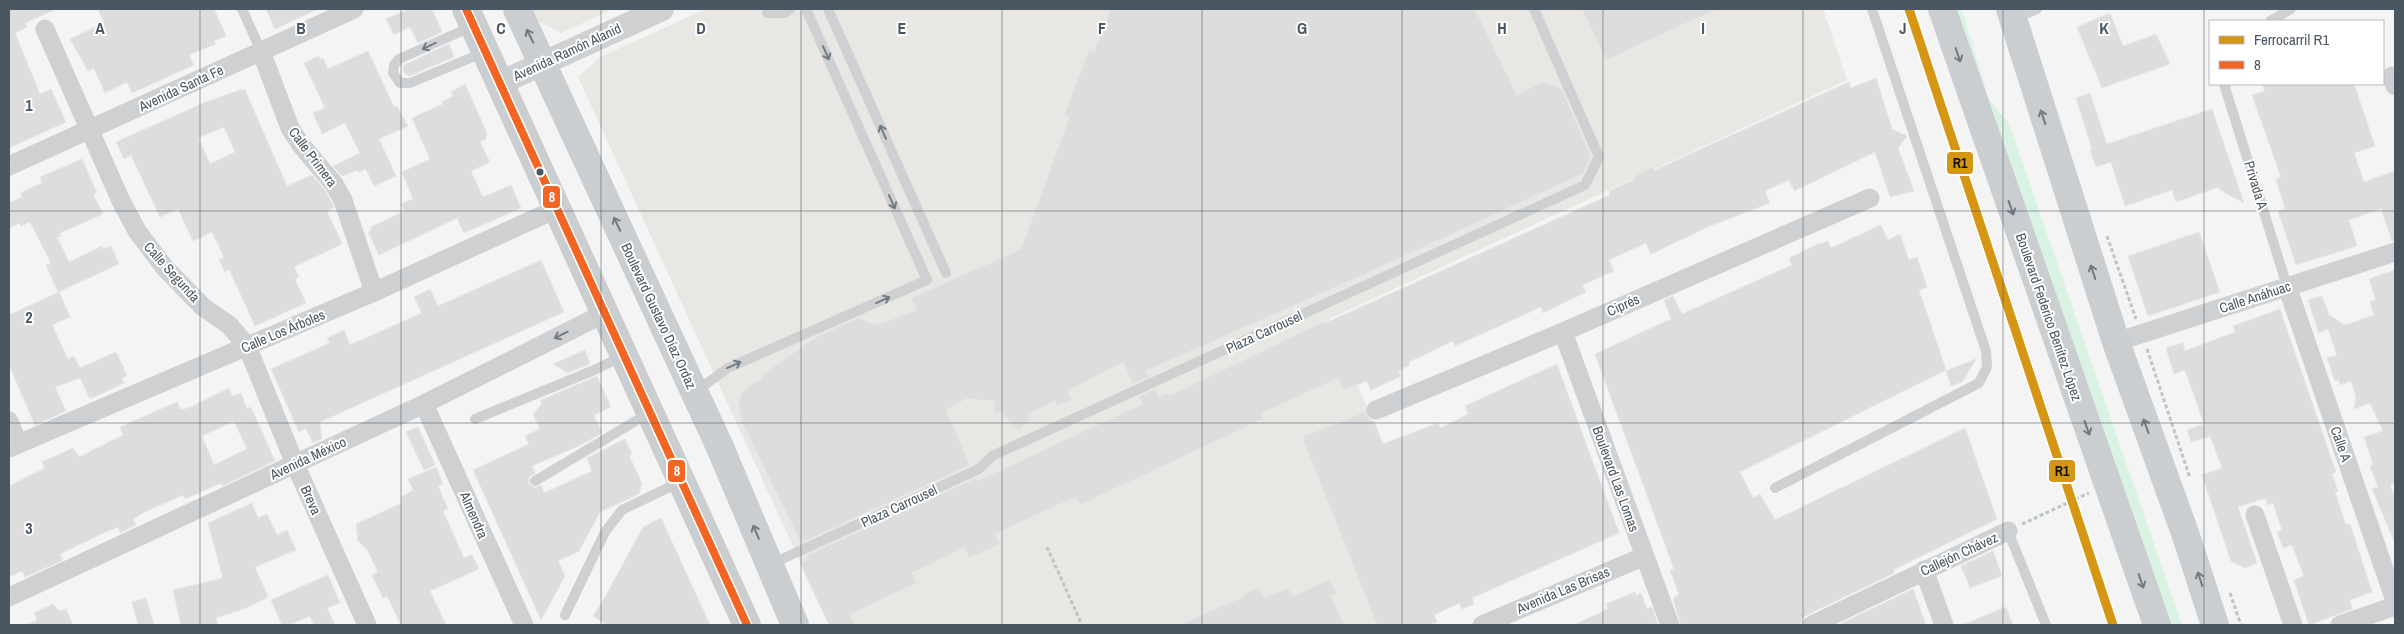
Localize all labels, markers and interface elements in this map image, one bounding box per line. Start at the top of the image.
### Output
text: A [95,17,105,39]
text: B [296,17,306,39]
text: C [496,17,506,39]
text: D [696,17,706,39]
text: E [898,17,907,39]
text: F [1098,17,1106,39]
text: G [1297,17,1307,39]
text: H [1497,17,1507,39]
text: I [1701,17,1705,39]
text: J [1899,17,1907,39]
text: K [2099,17,2109,39]
street label: Avenida Ramón Alanid [509,19,624,85]
legend [2209,20,2384,85]
one-way arrow [525,29,535,44]
text: Ferrocarril R1 [2254,29,2329,50]
one-way arrow [422,41,437,51]
one-way arrow [821,45,831,60]
one-way arrow [1954,47,1963,62]
text: 8 [2254,54,2261,75]
street label: Avenida Santa Fe [135,61,226,116]
text: 1 [25,94,33,116]
one-way arrow [2038,110,2048,126]
street label: Calle Primera [285,124,342,191]
one-way arrow [878,125,888,140]
line badge: R1 [1946,151,1974,175]
text: R1 [1953,154,1968,172]
street label: Privada A [2240,159,2272,212]
unlabelled marker [535,167,545,177]
line badge: 8 [542,185,561,209]
text: 8 [549,188,555,206]
one-way arrow [887,194,897,209]
one-way arrow [2007,200,2016,216]
one-way arrow [612,217,622,232]
street label: Boulevard Federico Benítez López [2012,231,2086,403]
street label: Calle Segunda [140,238,204,306]
street label: Boulevard Gustavo Díaz Ordaz [617,240,701,392]
one-way arrow [2088,265,2097,280]
street label: Calle Anáhuac [2217,277,2293,317]
street label: Ciprés [1604,290,1642,320]
one-way arrow [875,294,890,304]
street label: Calle Los Árboles [238,305,328,357]
text: 2 [25,306,33,328]
street label: Plaza Carrousel [1223,307,1305,357]
one-way arrow [554,331,569,340]
one-way arrow [726,360,741,370]
one-way arrow [2141,418,2150,434]
one-way arrow [2083,420,2093,436]
street label: Boulevard Las Lomas [1589,424,1644,534]
street label: Calle A [2327,424,2356,464]
street label: Avenida México [266,432,349,484]
line badge: 8 [667,459,686,483]
line badge: R1 [2048,459,2076,483]
text: 8 [674,462,680,480]
text: R1 [2055,462,2070,480]
street label: Plaza Carrousel [858,481,940,531]
street label: Breva [297,483,326,518]
street label: Almendra [455,488,492,542]
text: 3 [25,517,33,539]
one-way arrow [751,525,761,540]
street label: Callejón Chávez [1917,528,2001,580]
street label: Avenida Las Brisas [1513,562,1612,618]
one-way arrow [2195,572,2204,587]
one-way arrow [2137,573,2146,588]

